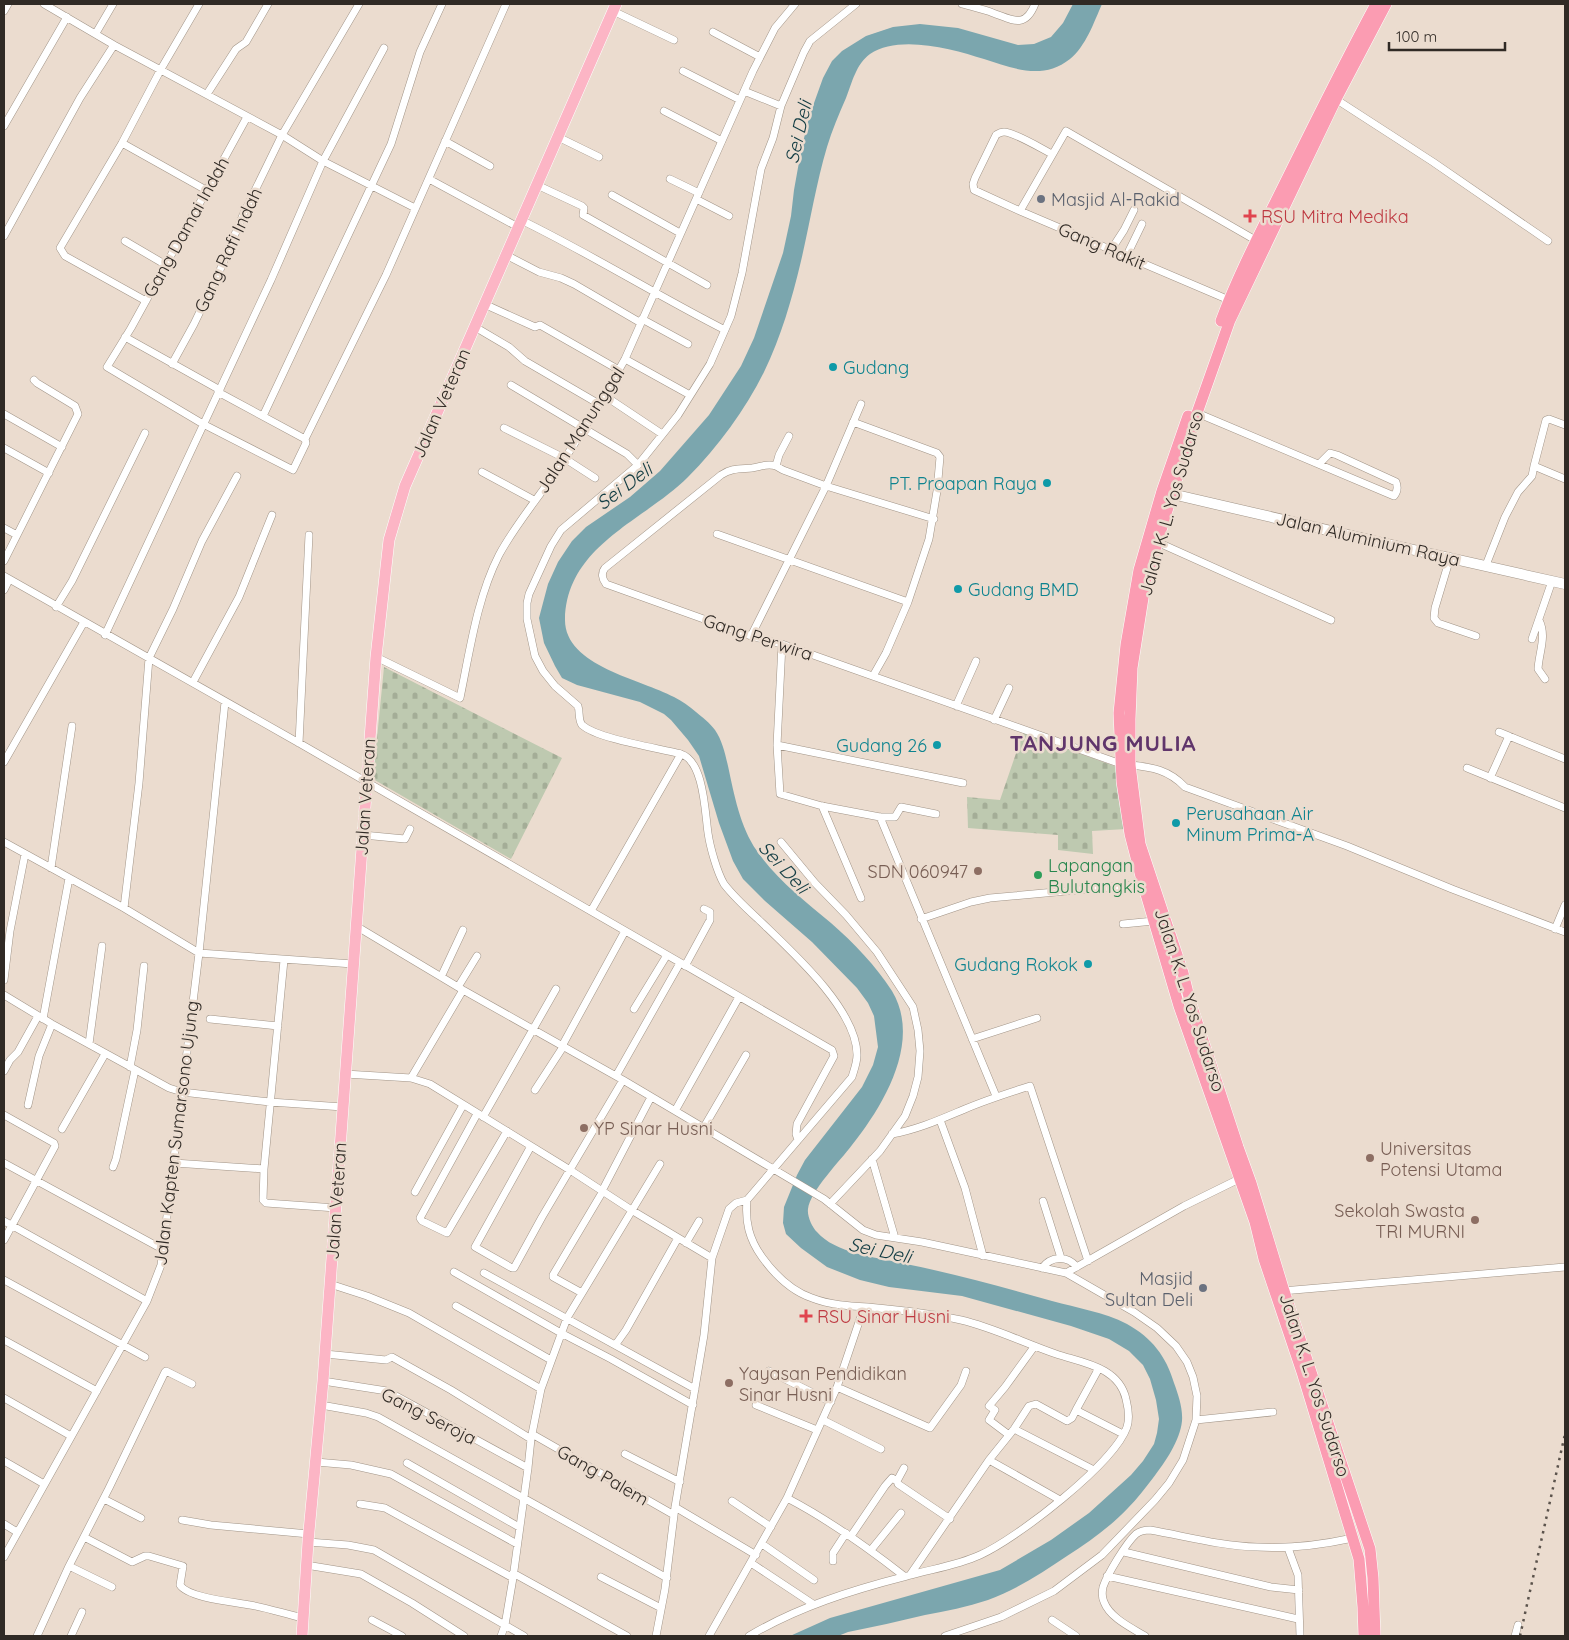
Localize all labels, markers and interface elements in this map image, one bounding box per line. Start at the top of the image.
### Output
scale bar [1389,20,1505,52]
text: 100 m [1396,27,1437,46]
water label: Sei Deli [779,96,817,166]
street label: Gang Damai Indah [138,153,234,301]
street label: Gang Rafi Indah [189,184,267,316]
place label: Masjid Al-Rakid [1051,188,1180,211]
marker: Masjid Al-Rakid [1035,193,1047,205]
place label: RSU Mitra Medika [1261,205,1409,228]
marker: RSU Mitra Medika [1243,209,1257,223]
street label: Gang Rakit [1055,217,1149,275]
street label: Jalan Veteran [407,345,475,461]
place label: Gudang [843,356,909,379]
marker: Gudang [827,361,839,373]
street label: Jalan Manunggal [531,363,629,497]
street label: Jalan K. L. Yos Sudarso [1134,408,1208,598]
water label: Sei Deli [591,456,658,515]
place label: PT. Proapan Raya [889,472,1037,495]
marker: PT. Proapan Raya [1041,477,1053,489]
street label: Jalan Aluminium Raya [1274,507,1462,571]
place label: Gudang BMD [968,578,1079,601]
marker: Gudang BMD [952,583,964,595]
street label: Gang Perwira [700,608,816,666]
district label: TANJUNG MULIA [1009,729,1197,757]
place label: Gudang 26 [836,734,927,757]
street label: Jalan Veteran [349,738,381,856]
marker: Gudang 26 [931,739,943,751]
place label: Perusahaan Air Minum Prima-A [1186,802,1315,846]
marker: Perusahaan Air Minum Prima-A [1170,817,1182,829]
water label: Sei Deli [754,836,816,900]
place label: Lapangan Bulutangkis [1048,854,1145,898]
place label: SDN 060947 [868,860,968,883]
marker: SDN 060947 [972,865,984,877]
marker: Lapangan Bulutangkis [1032,869,1044,881]
street label: Jalan K. L. Yos Sudarso [1149,905,1231,1095]
place label: Gudang Rokok [954,953,1078,976]
marker: Gudang Rokok [1082,958,1094,970]
street label: Jalan Kapten Sumarsono Ujung [148,999,204,1267]
place label: YP Sinar Husni [594,1117,713,1140]
marker: YP Sinar Husni [578,1122,590,1134]
place label: Universitas Potensi Utama [1380,1137,1502,1181]
street label: Jalan Veteran [320,1142,352,1260]
marker: Universitas Potensi Utama [1364,1152,1376,1164]
place label: Sekolah Swasta TRI MURNI [1334,1199,1465,1243]
marker: Sekolah Swasta TRI MURNI [1469,1214,1481,1226]
water label: Sei Deli [846,1232,916,1269]
place label: Masjid Sultan Deli [1105,1267,1193,1311]
marker: Masjid Sultan Deli [1197,1282,1209,1294]
street label: Jalan K. L. Yos Sudarso [1274,1290,1356,1480]
place label: RSU Sinar Husni [817,1305,950,1328]
marker: RSU Sinar Husni [799,1309,813,1323]
place label: Yayasan Pendidikan Sinar Husni [739,1362,907,1406]
marker: Yayasan Pendidikan Sinar Husni [723,1377,735,1389]
street label: Gang Seroja [378,1382,480,1450]
street label: Gang Palem [553,1439,653,1511]

